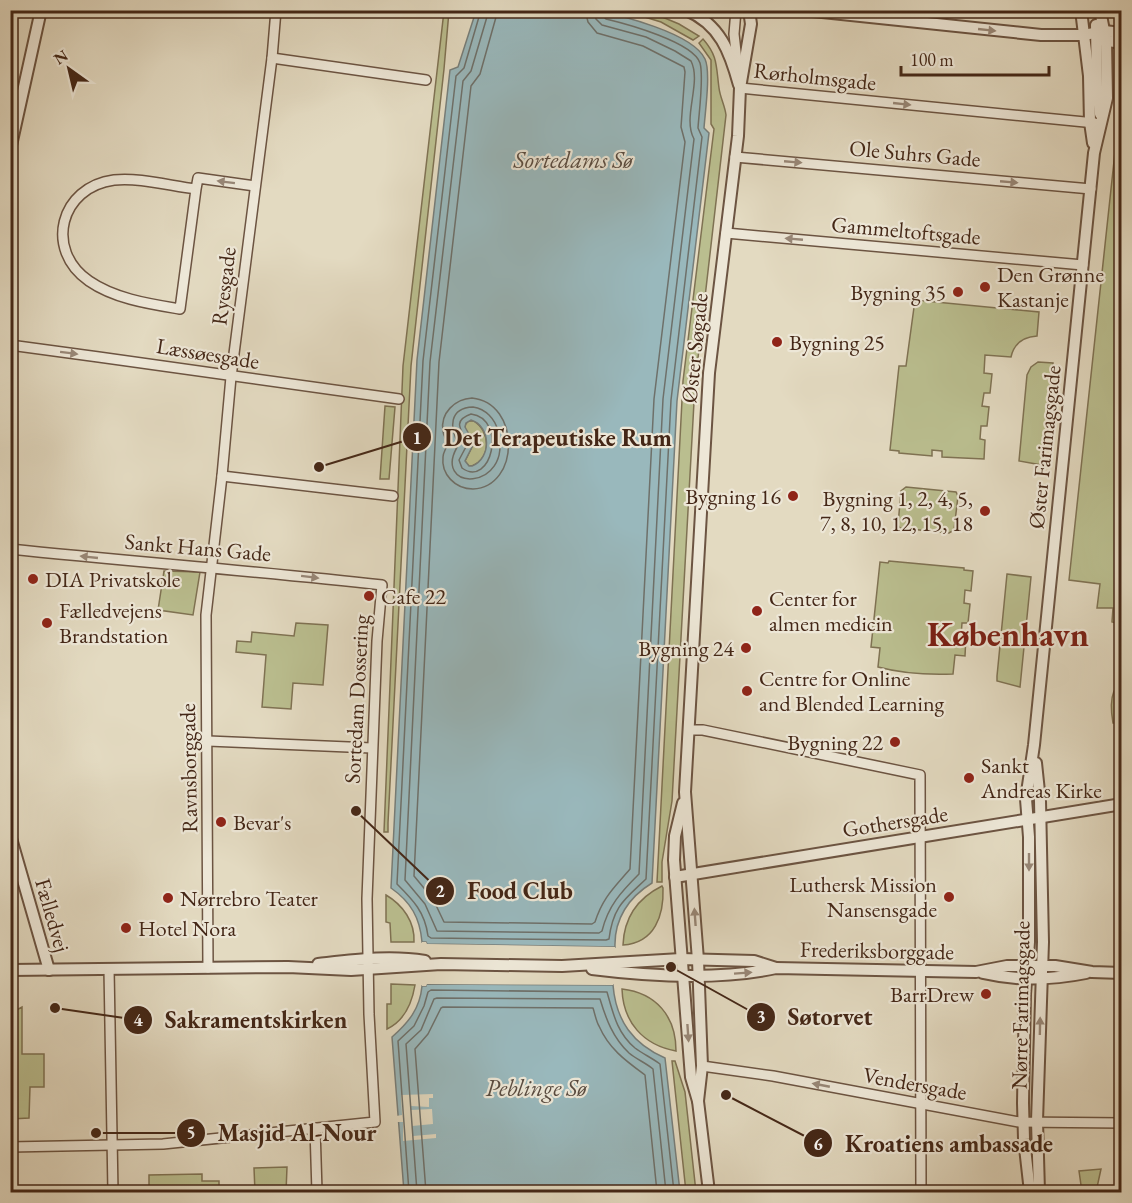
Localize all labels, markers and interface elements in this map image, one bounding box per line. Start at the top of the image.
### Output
one-way arrow [977,25,996,35]
north arrow [39,39,99,99]
scale bar [901,39,1050,77]
text: N [50,45,72,69]
text: 100 m [910,48,954,71]
street label: Rørholmsgade [752,56,878,97]
one-way arrow [893,99,912,109]
street label: Ole Suhrs Gade [848,133,982,174]
water label: Sortedams Sø [513,144,633,175]
one-way arrow [784,157,803,167]
one-way arrow [217,177,236,187]
one-way arrow [999,177,1018,187]
street label: Gammeltoftsgade [830,210,982,252]
one-way arrow [785,234,804,244]
street label: Ryesgade [204,245,243,327]
place label: Den Grønne Kastanje [997,260,1104,314]
place label: Bygning 35 [850,278,946,307]
marker: Den Grønne Kastanje [978,280,992,294]
marker: Bygning 35 [951,285,965,299]
street label: Øster Søgade [674,291,715,404]
place label: Bygning 25 [789,328,885,357]
street label: Læssøesgade [154,331,262,376]
marker: Bygning 25 [770,335,784,349]
one-way arrow [59,348,78,357]
street label: Øster Farimagsgade [1021,364,1068,530]
callout: Det Terapeutiske Rum [402,416,684,458]
text: Det Terapeutiske Rum [444,422,672,453]
text: 1 [412,426,422,449]
place label: Bygning 16 [685,482,781,511]
place label: Bygning 1, 2, 4, 5, 7, 8, 10, 12, 15, 18 [820,484,973,538]
marker: Bygning 16 [786,489,800,503]
marker: Bygning 1, 2, 4, 5, 7, 8, 10, 12, 15, 18 [978,504,992,518]
street label: Sankt Hans Gade [124,527,273,568]
one-way arrow [79,553,98,562]
place label: DIA Privatskole [45,565,181,594]
marker: DIA Privatskole [26,572,40,586]
one-way arrow [301,572,320,582]
place label: Cafe 22 [381,582,446,611]
place label: Center for almen medicin [769,584,893,638]
marker: Cafe 22 [362,589,376,603]
place label: Fælledvejens Brandstation [59,596,169,650]
marker: Center for almen medicin [750,604,764,618]
district label: København [927,612,1089,656]
street label: Sortedam Dossering [338,613,375,784]
marker: Fælledvejens Brandstation [40,616,54,630]
place label: Bygning 24 [638,634,734,663]
marker: Bygning 24 [739,641,753,655]
place label: Centre for Online and Blended Learning [759,664,945,718]
marker: Centre for Online and Blended Learning [740,684,754,698]
street label: Ravnsborggade [173,703,204,833]
place label: Bygning 22 [787,728,883,757]
marker: Bygning 22 [888,735,902,749]
place label: Sankt Andreas Kirke [980,751,1102,805]
marker: Sankt Andreas Kirke [962,771,976,785]
street label: Gothersgade [840,799,950,844]
place label: Bevar's [233,808,291,837]
marker: Bevar's [214,815,228,829]
one-way arrow [1024,853,1034,872]
callout: Food Club [425,870,584,912]
place label: Luthersk Mission Nansensgade [789,870,937,924]
street label: Fælledvej [28,875,77,955]
text: Food Club [467,875,573,906]
text: 2 [435,879,445,902]
place label: Nørrebro Teater [180,884,319,913]
marker: Luthersk Mission Nansensgade [942,890,956,904]
marker: Nørrebro Teater [161,891,175,905]
one-way arrow [690,907,700,926]
place label: Hotel Nora [138,914,237,943]
street label: Nørre Farimagsgade [1005,920,1036,1090]
marker: Hotel Nora [119,921,133,935]
street label: Frederiksborggade [800,935,955,966]
one-way arrow [733,968,752,977]
place label: BarrDrew [890,980,975,1009]
marker: BarrDrew [979,987,993,1001]
callout: Søtorvet [746,996,885,1038]
callout: Sakramentskirken [123,999,359,1041]
text: Søtorvet [787,1001,873,1032]
text: Sakramentskirken [165,1004,348,1035]
text: 3 [756,1005,766,1028]
text: 4 [133,1008,143,1031]
one-way arrow [1035,1017,1044,1036]
one-way arrow [683,1023,692,1042]
street label: Vendersgade [861,1060,970,1107]
water label: Peblinge Sø [486,1072,587,1103]
one-way arrow [812,1081,831,1090]
callout: Masjid Al-Nour [176,1112,388,1154]
text: Masjid Al-Nour [218,1117,376,1149]
text: 5 [186,1121,196,1144]
callout: Kroatiens ambassade [803,1122,1066,1164]
text: Kroatiens ambassade [845,1128,1053,1159]
text: 6 [813,1132,823,1155]

